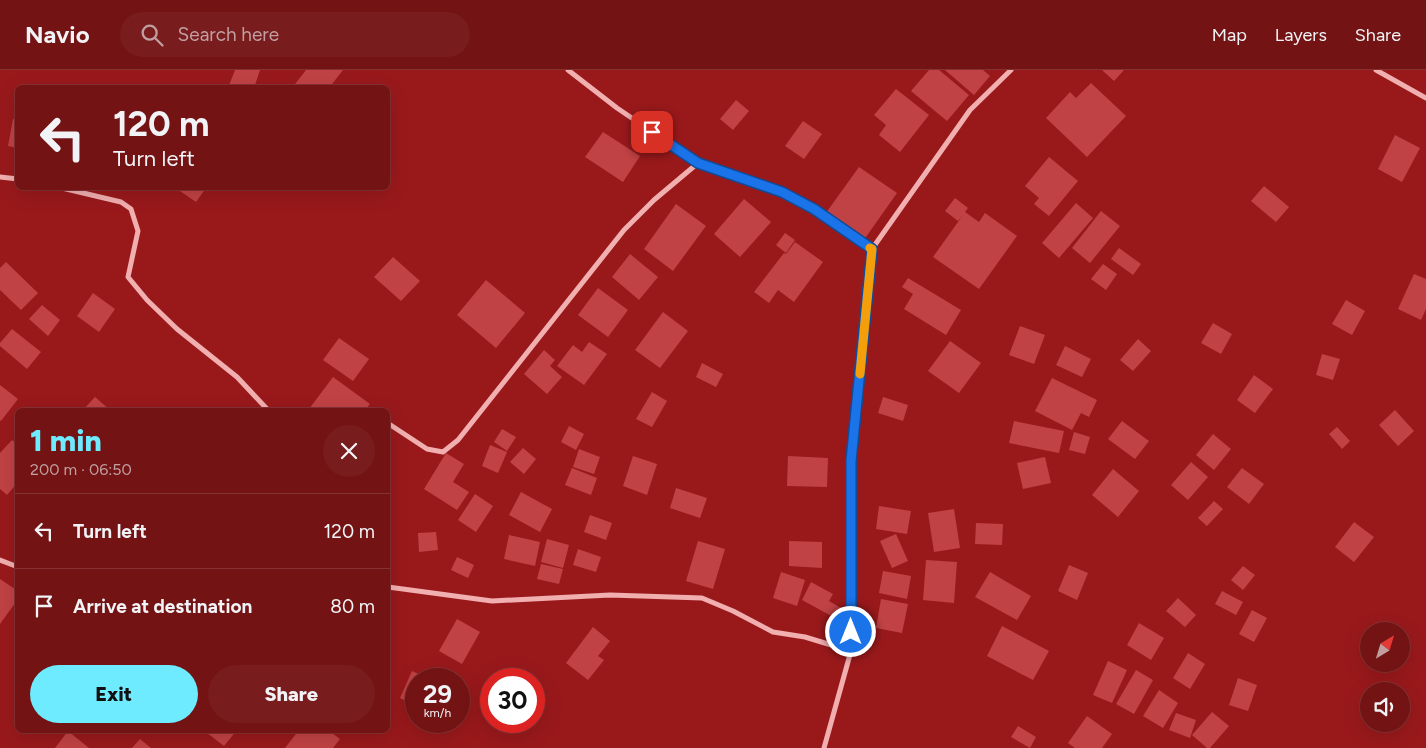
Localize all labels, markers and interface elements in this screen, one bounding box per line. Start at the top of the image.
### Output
search box [120,12,470,57]
text: Navio [25,20,90,49]
icon: search [138,21,166,49]
text: Search here [178,23,279,46]
text: Map [1212,24,1247,46]
text: Layers [1275,24,1327,46]
text: Share [1355,24,1401,46]
text: 120 m [113,103,210,145]
icon: left [30,105,95,170]
pin [631,111,673,153]
icon: arrive [638,118,666,146]
text: Turn left [113,145,195,172]
text: 1 min [30,422,102,459]
button: close [323,425,375,477]
text: 200 m · 06:50 [30,460,132,479]
icon: left [30,517,58,545]
text: Turn left [73,520,147,543]
text: 120 m [323,520,375,543]
icon: arrive [30,592,58,620]
text: Arrive at destination [73,595,252,618]
text: 80 m [330,595,375,618]
position arrow [824,605,876,657]
north arrow [1360,622,1410,672]
map controls [1360,622,1410,732]
button: Exit [30,665,198,723]
button: Share [208,665,375,723]
speed limit sign: 30 [480,668,545,733]
text: 29 [423,679,452,709]
button: sound [1360,682,1410,732]
text: km/h [424,706,451,720]

